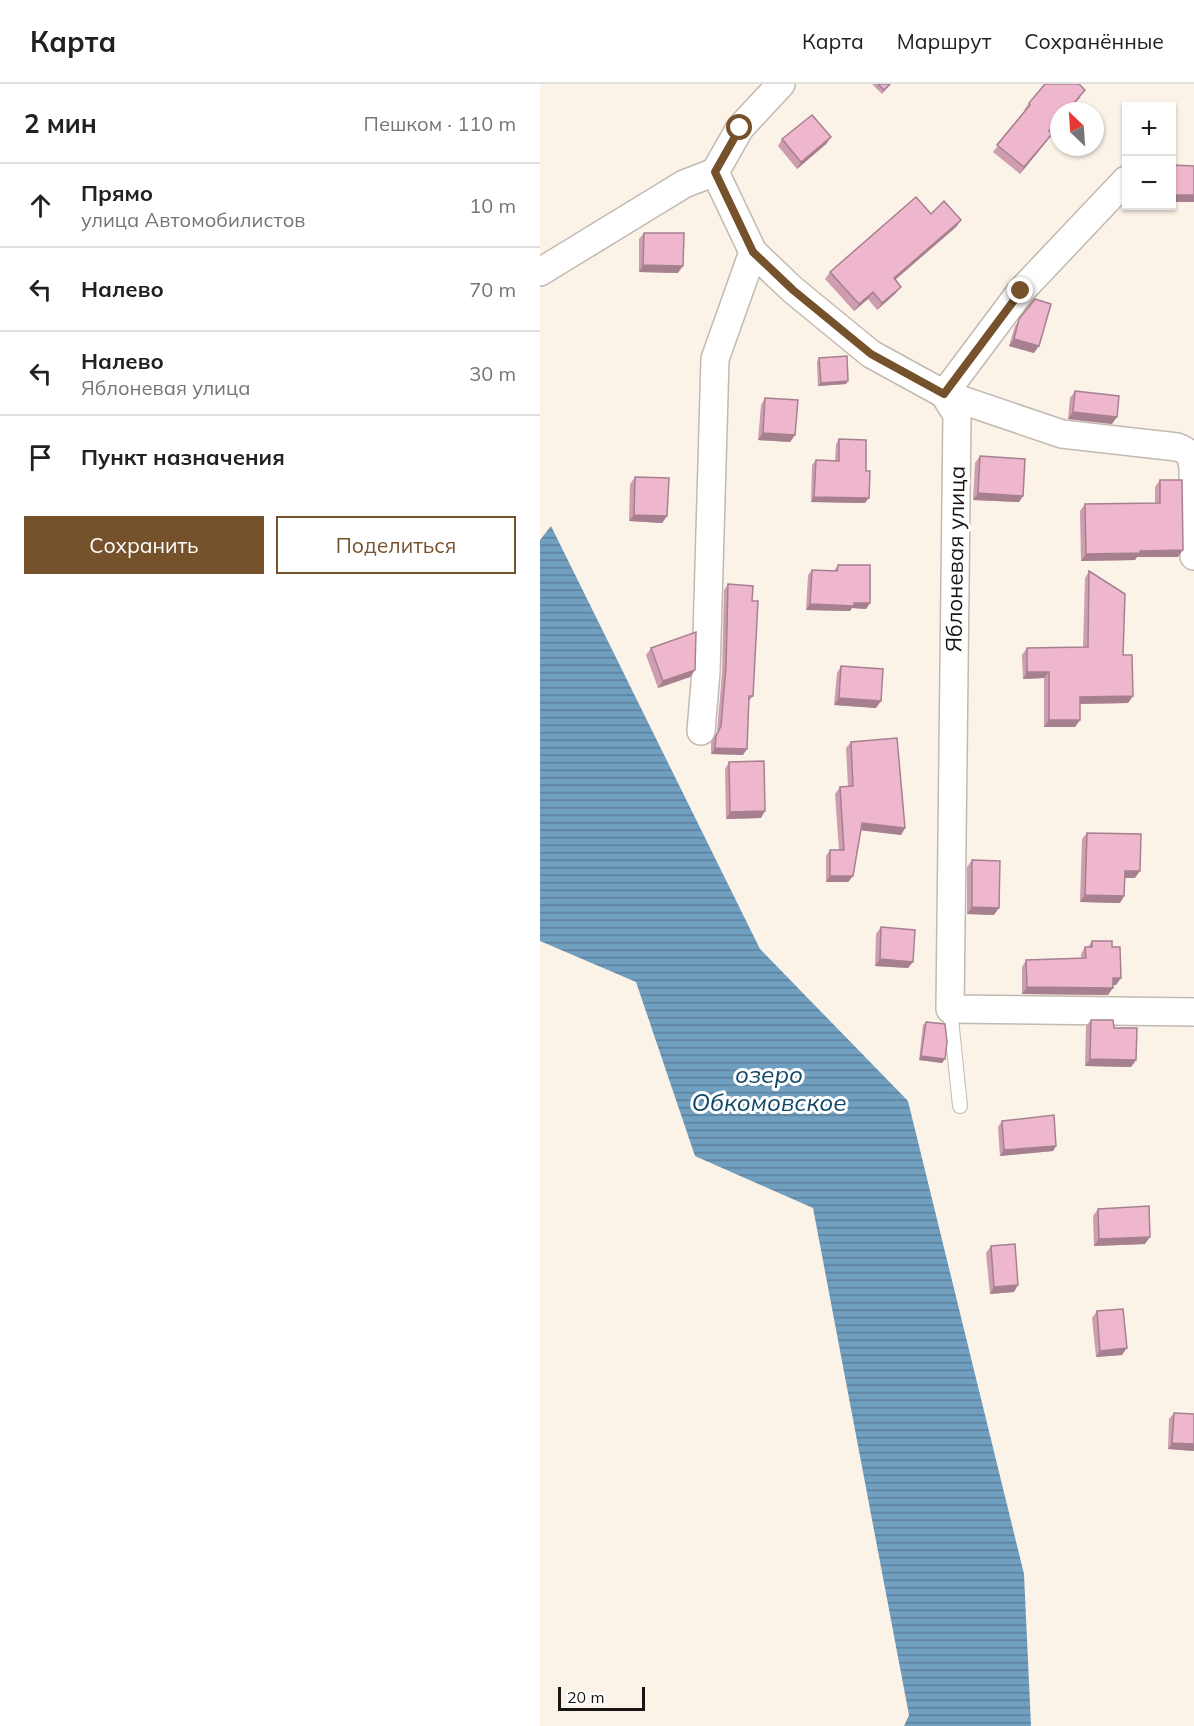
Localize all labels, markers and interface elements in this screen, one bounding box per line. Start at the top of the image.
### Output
text: Карта [30,24,116,59]
text: Карта [802,28,864,54]
text: Маршрут [897,28,991,54]
text: Сохранённые [1024,28,1164,54]
north arrow [1050,102,1104,156]
map controls [1122,102,1176,210]
button: + [1122,102,1176,156]
text: 2 мин [24,107,97,140]
text: Пешком · 110 m [364,111,516,136]
route start [726,114,752,140]
button: − [1122,156,1176,210]
text: Прямо [81,179,153,207]
icon: ahead [24,189,57,222]
text: 10 m [469,193,516,218]
text: улица Автомобилистов [81,207,305,232]
icon: left [24,273,57,306]
text: Налево [81,275,164,303]
text: 70 m [469,277,516,302]
route end [1007,277,1033,303]
text: Налево [81,347,164,375]
icon: left [24,357,57,390]
text: 30 m [469,361,516,386]
text: Яблоневая улица [81,375,250,400]
icon: arrive [24,441,57,474]
text: Пункт назначения [81,443,285,471]
street label: Яблоневая улица [939,466,971,652]
button: Сохранить [24,516,264,574]
button: Поделиться [276,516,516,574]
water label: озеро Обкомовское [691,1059,847,1117]
scale bar [558,1684,645,1712]
text: 20 m [567,1687,604,1707]

